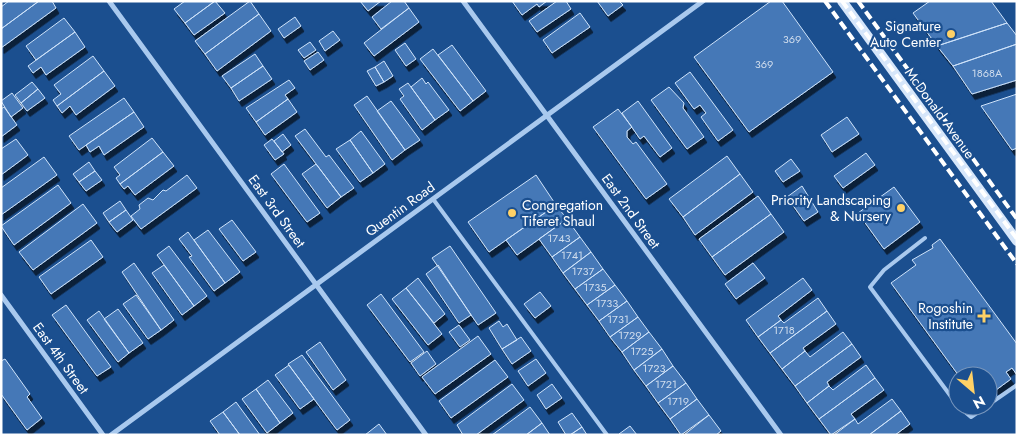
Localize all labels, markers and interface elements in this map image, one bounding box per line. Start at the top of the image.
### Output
place label: Signature Auto Center [870,16,941,52]
marker: Signature Auto Center [945,28,957,40]
house number: 369 [783,31,801,47]
house number: 369 [755,56,773,72]
street label: McDonald Avenue [900,63,980,163]
house number: 1868A [972,65,1003,81]
street label: East 2nd Street [597,169,665,253]
street label: East 3rd Street [244,170,311,252]
street label: Quentin Road [361,177,439,241]
place label: Priority Landscaping & Nursery [771,190,892,226]
place label: Congregation Tiferet Shaul [522,195,603,231]
marker: Priority Landscaping & Nursery [895,202,907,214]
marker: Congregation Tiferet Shaul [506,207,518,219]
house number: 1743 [547,230,571,246]
house number: 1741 [561,247,583,263]
house number: 1737 [572,263,594,279]
house number: 1735 [584,279,606,295]
house number: 1733 [596,295,618,311]
place label: Rogoshin Institute [918,298,973,334]
marker: Rogoshin Institute [977,309,991,323]
house number: 1731 [607,311,629,327]
street label: East 4th Street [28,318,94,398]
house number: 1718 [773,322,795,338]
house number: 1729 [618,327,642,343]
house number: 1725 [630,343,654,359]
house number: 1723 [643,360,666,376]
north arrow [948,366,998,416]
house number: 1721 [655,376,677,392]
text: N [969,391,989,414]
house number: 1719 [667,393,689,409]

